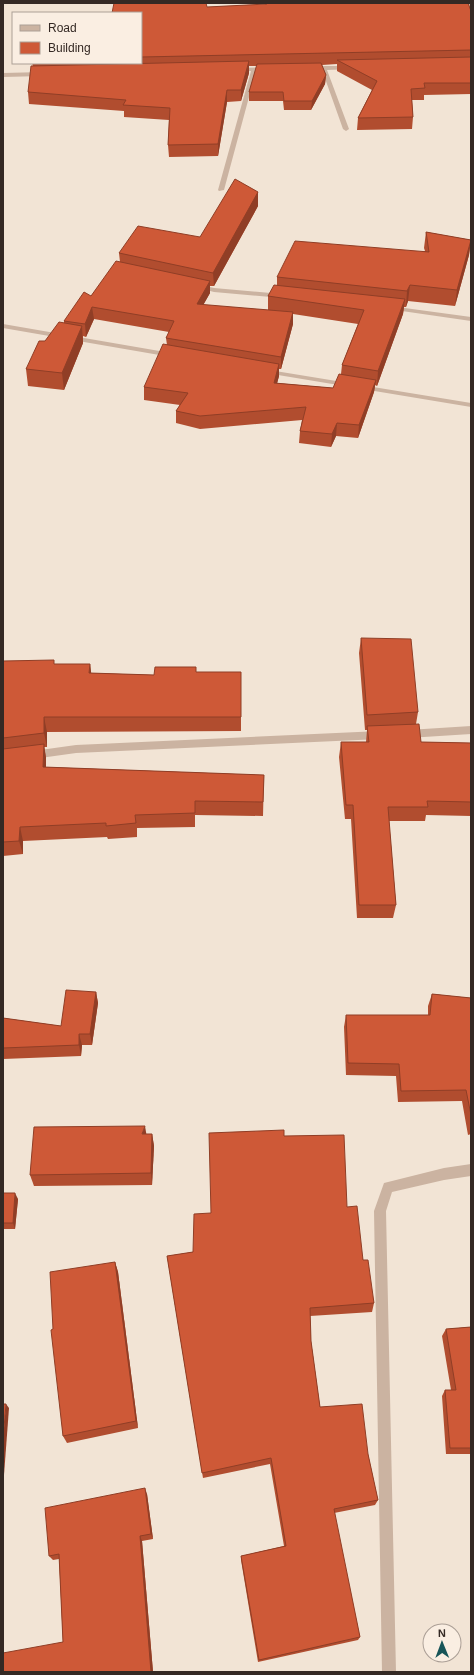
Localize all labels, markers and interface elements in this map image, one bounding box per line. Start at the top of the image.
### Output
legend [12,12,142,64]
text: Road [48,21,77,35]
text: Building [48,41,91,55]
north arrow [422,1623,462,1663]
text: N [438,1627,446,1639]

